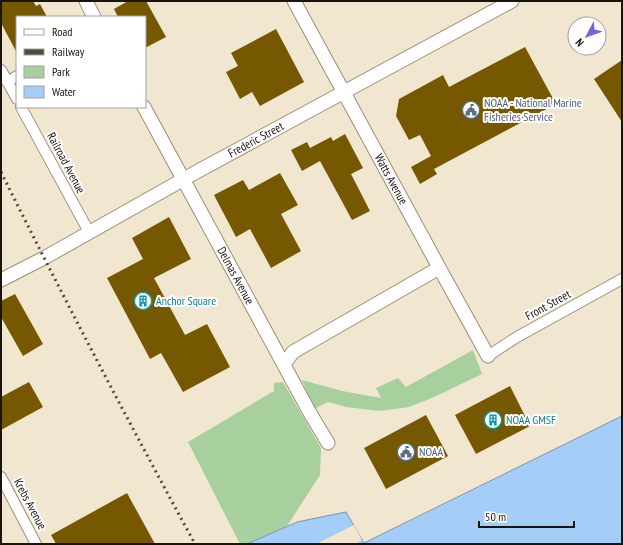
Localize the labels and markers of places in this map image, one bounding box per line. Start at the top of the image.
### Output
place label: NOAA - National Marine Fisheries Service [484,95,582,124]
public building icon: NOAA - National Marine Fisheries Service [461,100,481,120]
building icon: Anchor Square [133,291,153,311]
place label: Anchor Square [156,293,216,308]
building icon: NOAA GMSF [483,410,503,430]
place label: NOAA GMSF [506,412,556,427]
public building icon: NOAA [396,442,416,462]
place label: NOAA [419,444,443,459]

